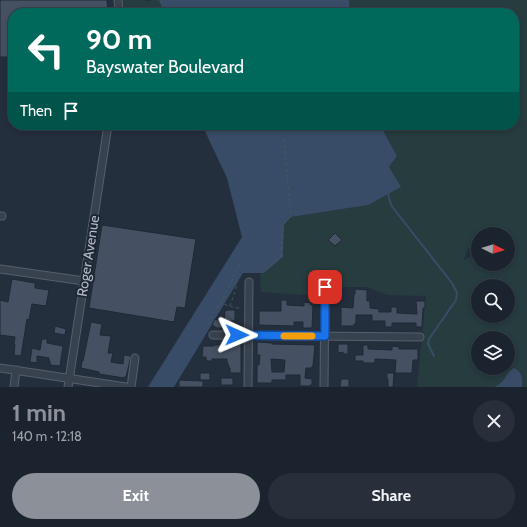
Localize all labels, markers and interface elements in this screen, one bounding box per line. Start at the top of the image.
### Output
text: 90 m [86,22,152,56]
icon: left [20,24,72,76]
text: Bayswater Boulevard [86,56,244,78]
icon: arrive [60,100,82,122]
text: Then [20,102,52,120]
street label: Roger Avenue [73,214,103,298]
north arrow [471,227,515,271]
map controls [471,227,515,375]
pin [308,270,342,304]
icon: arrive [314,276,336,298]
button: search [471,279,515,323]
position arrow [216,314,258,356]
button: layers [471,331,515,375]
text: 1 min [12,398,66,427]
button: close [473,400,515,442]
text: 140 m · 12:18 [12,428,82,444]
button: Exit [12,473,260,519]
button: Share [268,473,515,519]

